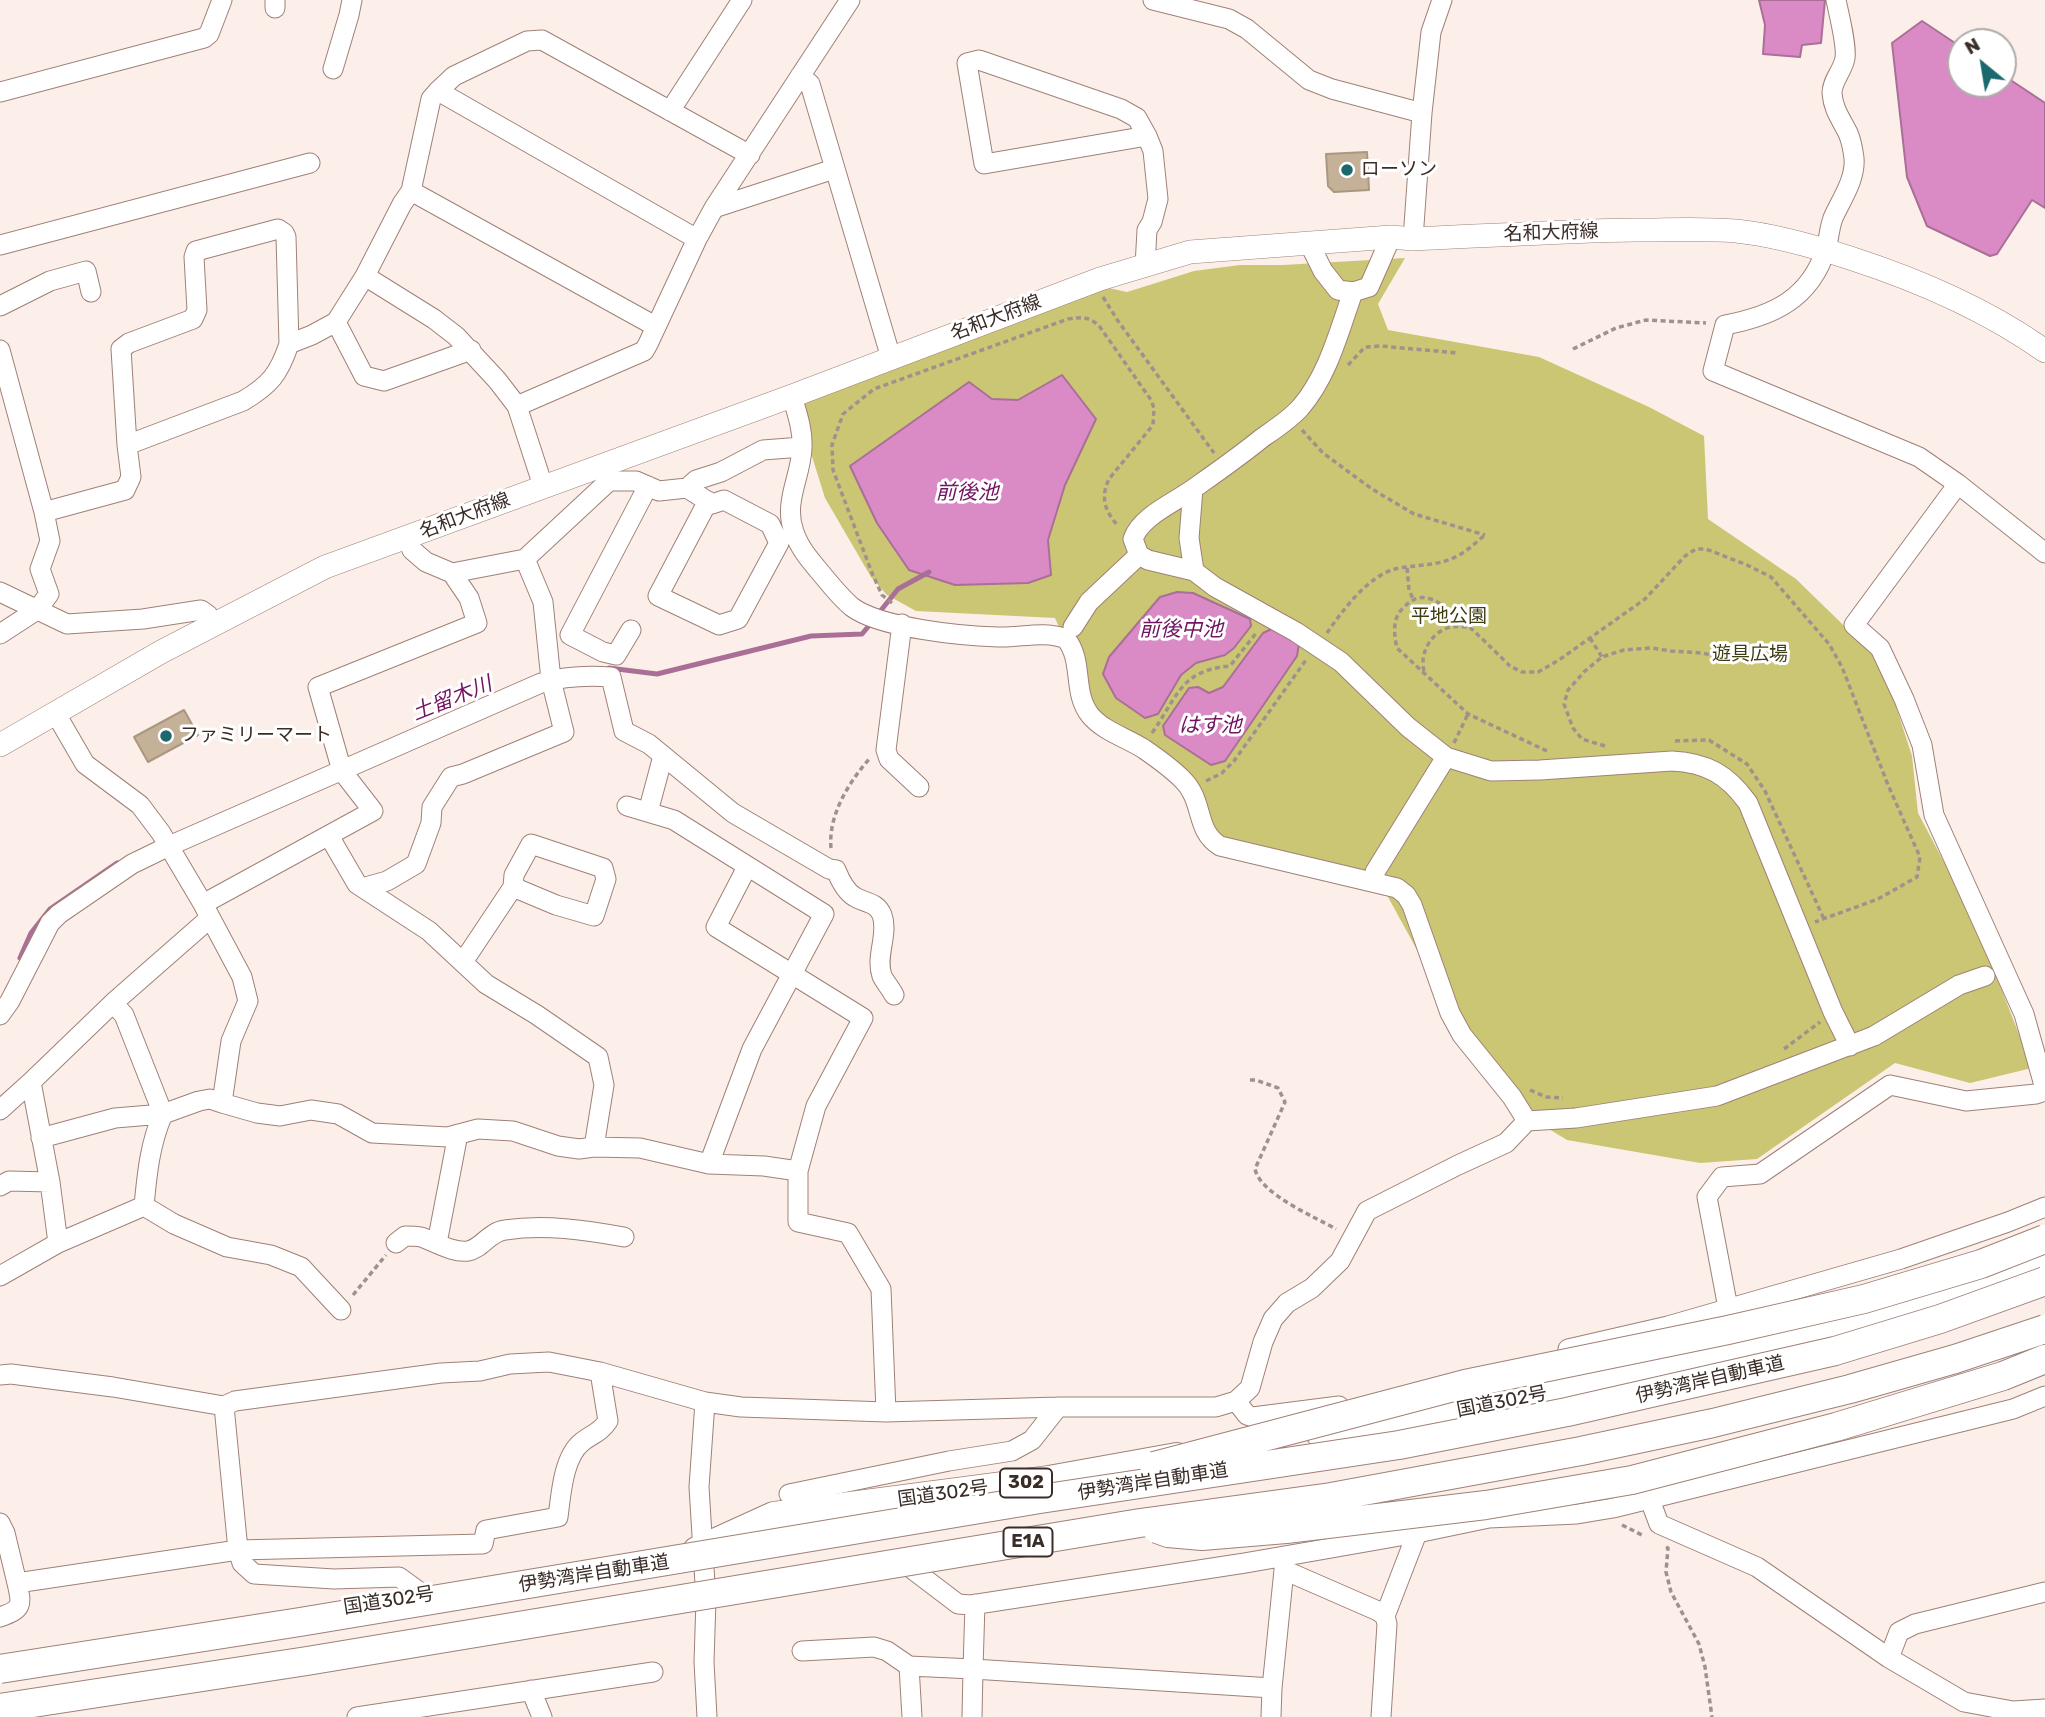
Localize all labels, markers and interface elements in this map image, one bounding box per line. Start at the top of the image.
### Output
north arrow [1947,28,2017,98]
text: N [1961,33,1984,59]
place label: ローソン [1361,159,1437,181]
marker: ローソン [1339,162,1355,178]
street label: 名和大府線 [1503,220,1599,246]
street label: 名和大府線 [948,290,1044,346]
water label: 前後池 [936,480,998,506]
street label: 名和大府線 [417,488,513,544]
park label: 平地公園 [1411,606,1487,628]
water label: 前後中池 [1139,617,1223,643]
park label: 遊具広場 [1712,644,1788,666]
water label: 土留木川 [408,672,496,726]
water label: はす池 [1179,713,1241,739]
place label: ファミリーマート [180,725,332,747]
marker: ファミリーマート [158,728,174,744]
street label: 伊勢湾岸自動車道 [1633,1352,1787,1408]
street label: 国道302号 [1455,1382,1549,1422]
street label: 伊勢湾岸自動車道 [1076,1459,1230,1505]
road number: 302 [1000,1468,1052,1498]
street label: 国道302号 [896,1476,990,1512]
road number: E1A [1004,1527,1052,1556]
street label: 伊勢湾岸自動車道 [517,1551,671,1597]
street label: 国道302号 [342,1583,436,1619]

